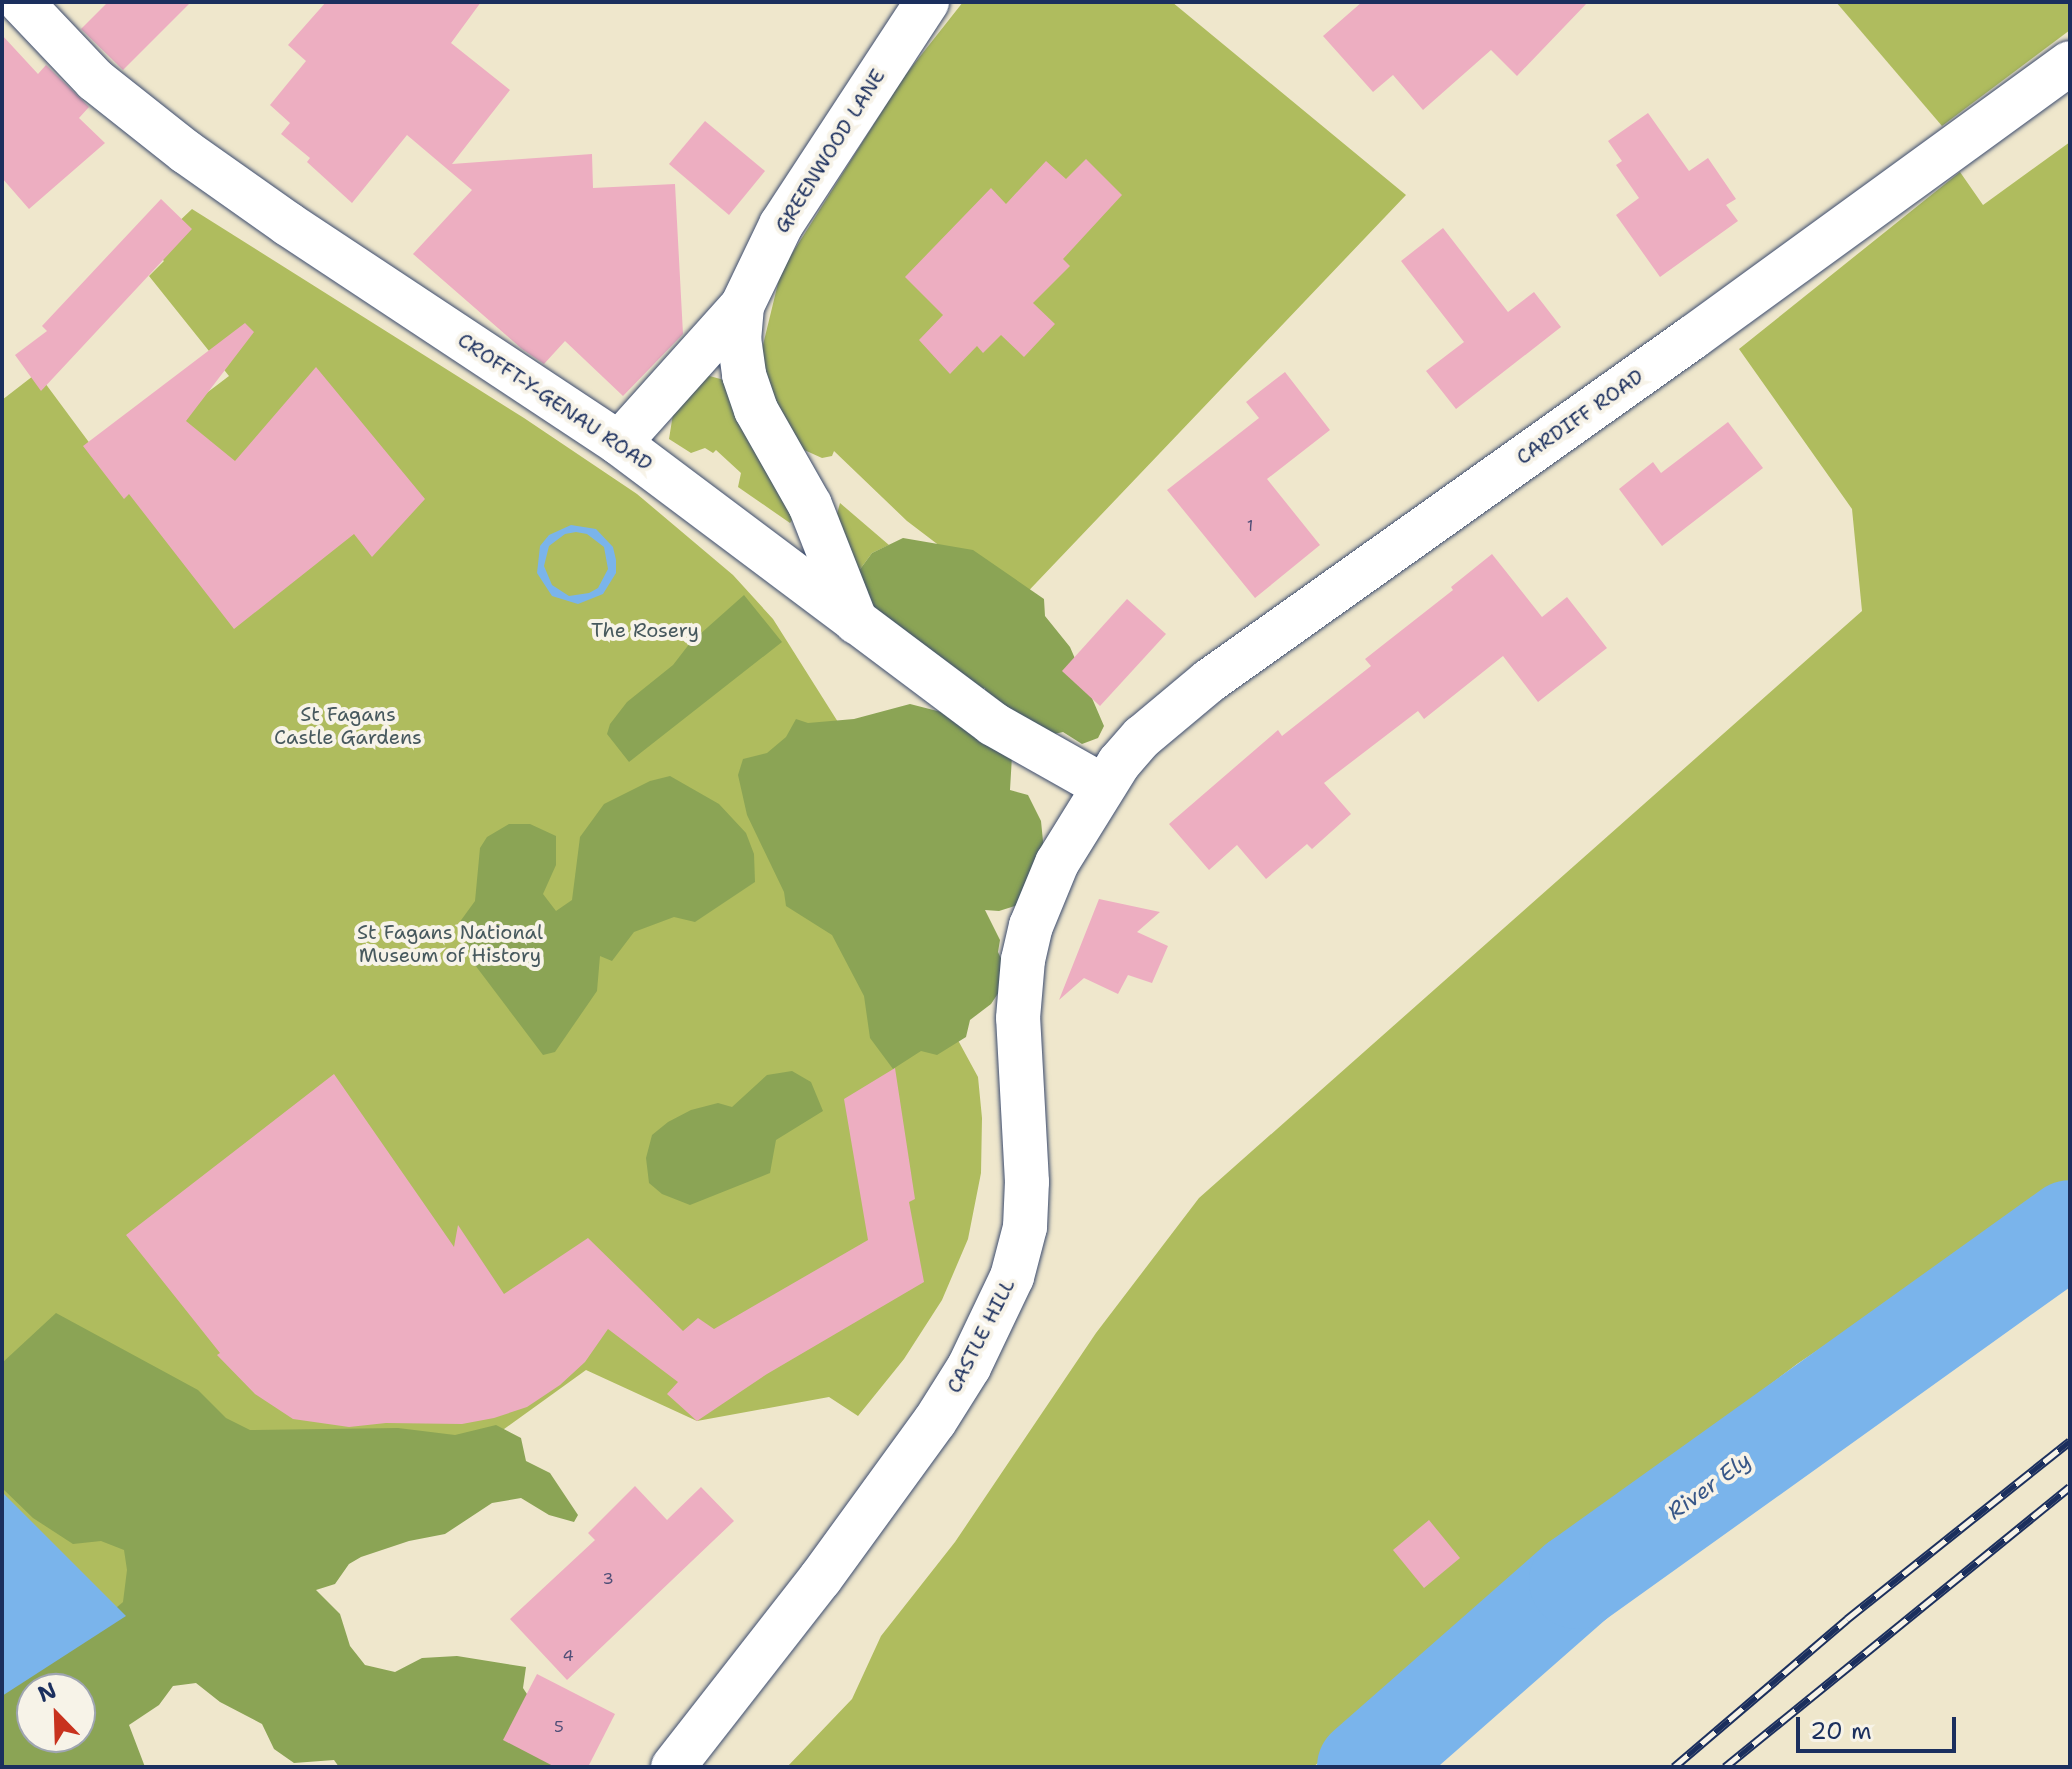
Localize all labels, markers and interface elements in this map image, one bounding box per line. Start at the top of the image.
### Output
street label: GREENWOOD LANE [770,65,890,237]
street label: CROFFT-Y-GENAU ROAD [453,328,657,476]
street label: CARDIFF ROAD [1512,364,1648,470]
house number: 1 [1247,516,1253,536]
park label: The Rosery [591,618,699,642]
park label: St Fagans Castle Gardens [274,702,422,749]
park label: St Fagans National Museum of History [357,920,543,967]
street label: CASTLE HILL [942,1275,1020,1397]
water label: River Ely [1662,1447,1756,1525]
house number: 3 [602,1569,614,1589]
house number: 4 [562,1646,574,1666]
north arrow [16,1673,96,1753]
text: N [34,1676,61,1709]
scale bar [1800,1701,1960,1751]
text: 20 m [1810,1715,1872,1747]
house number: 5 [554,1717,564,1737]

